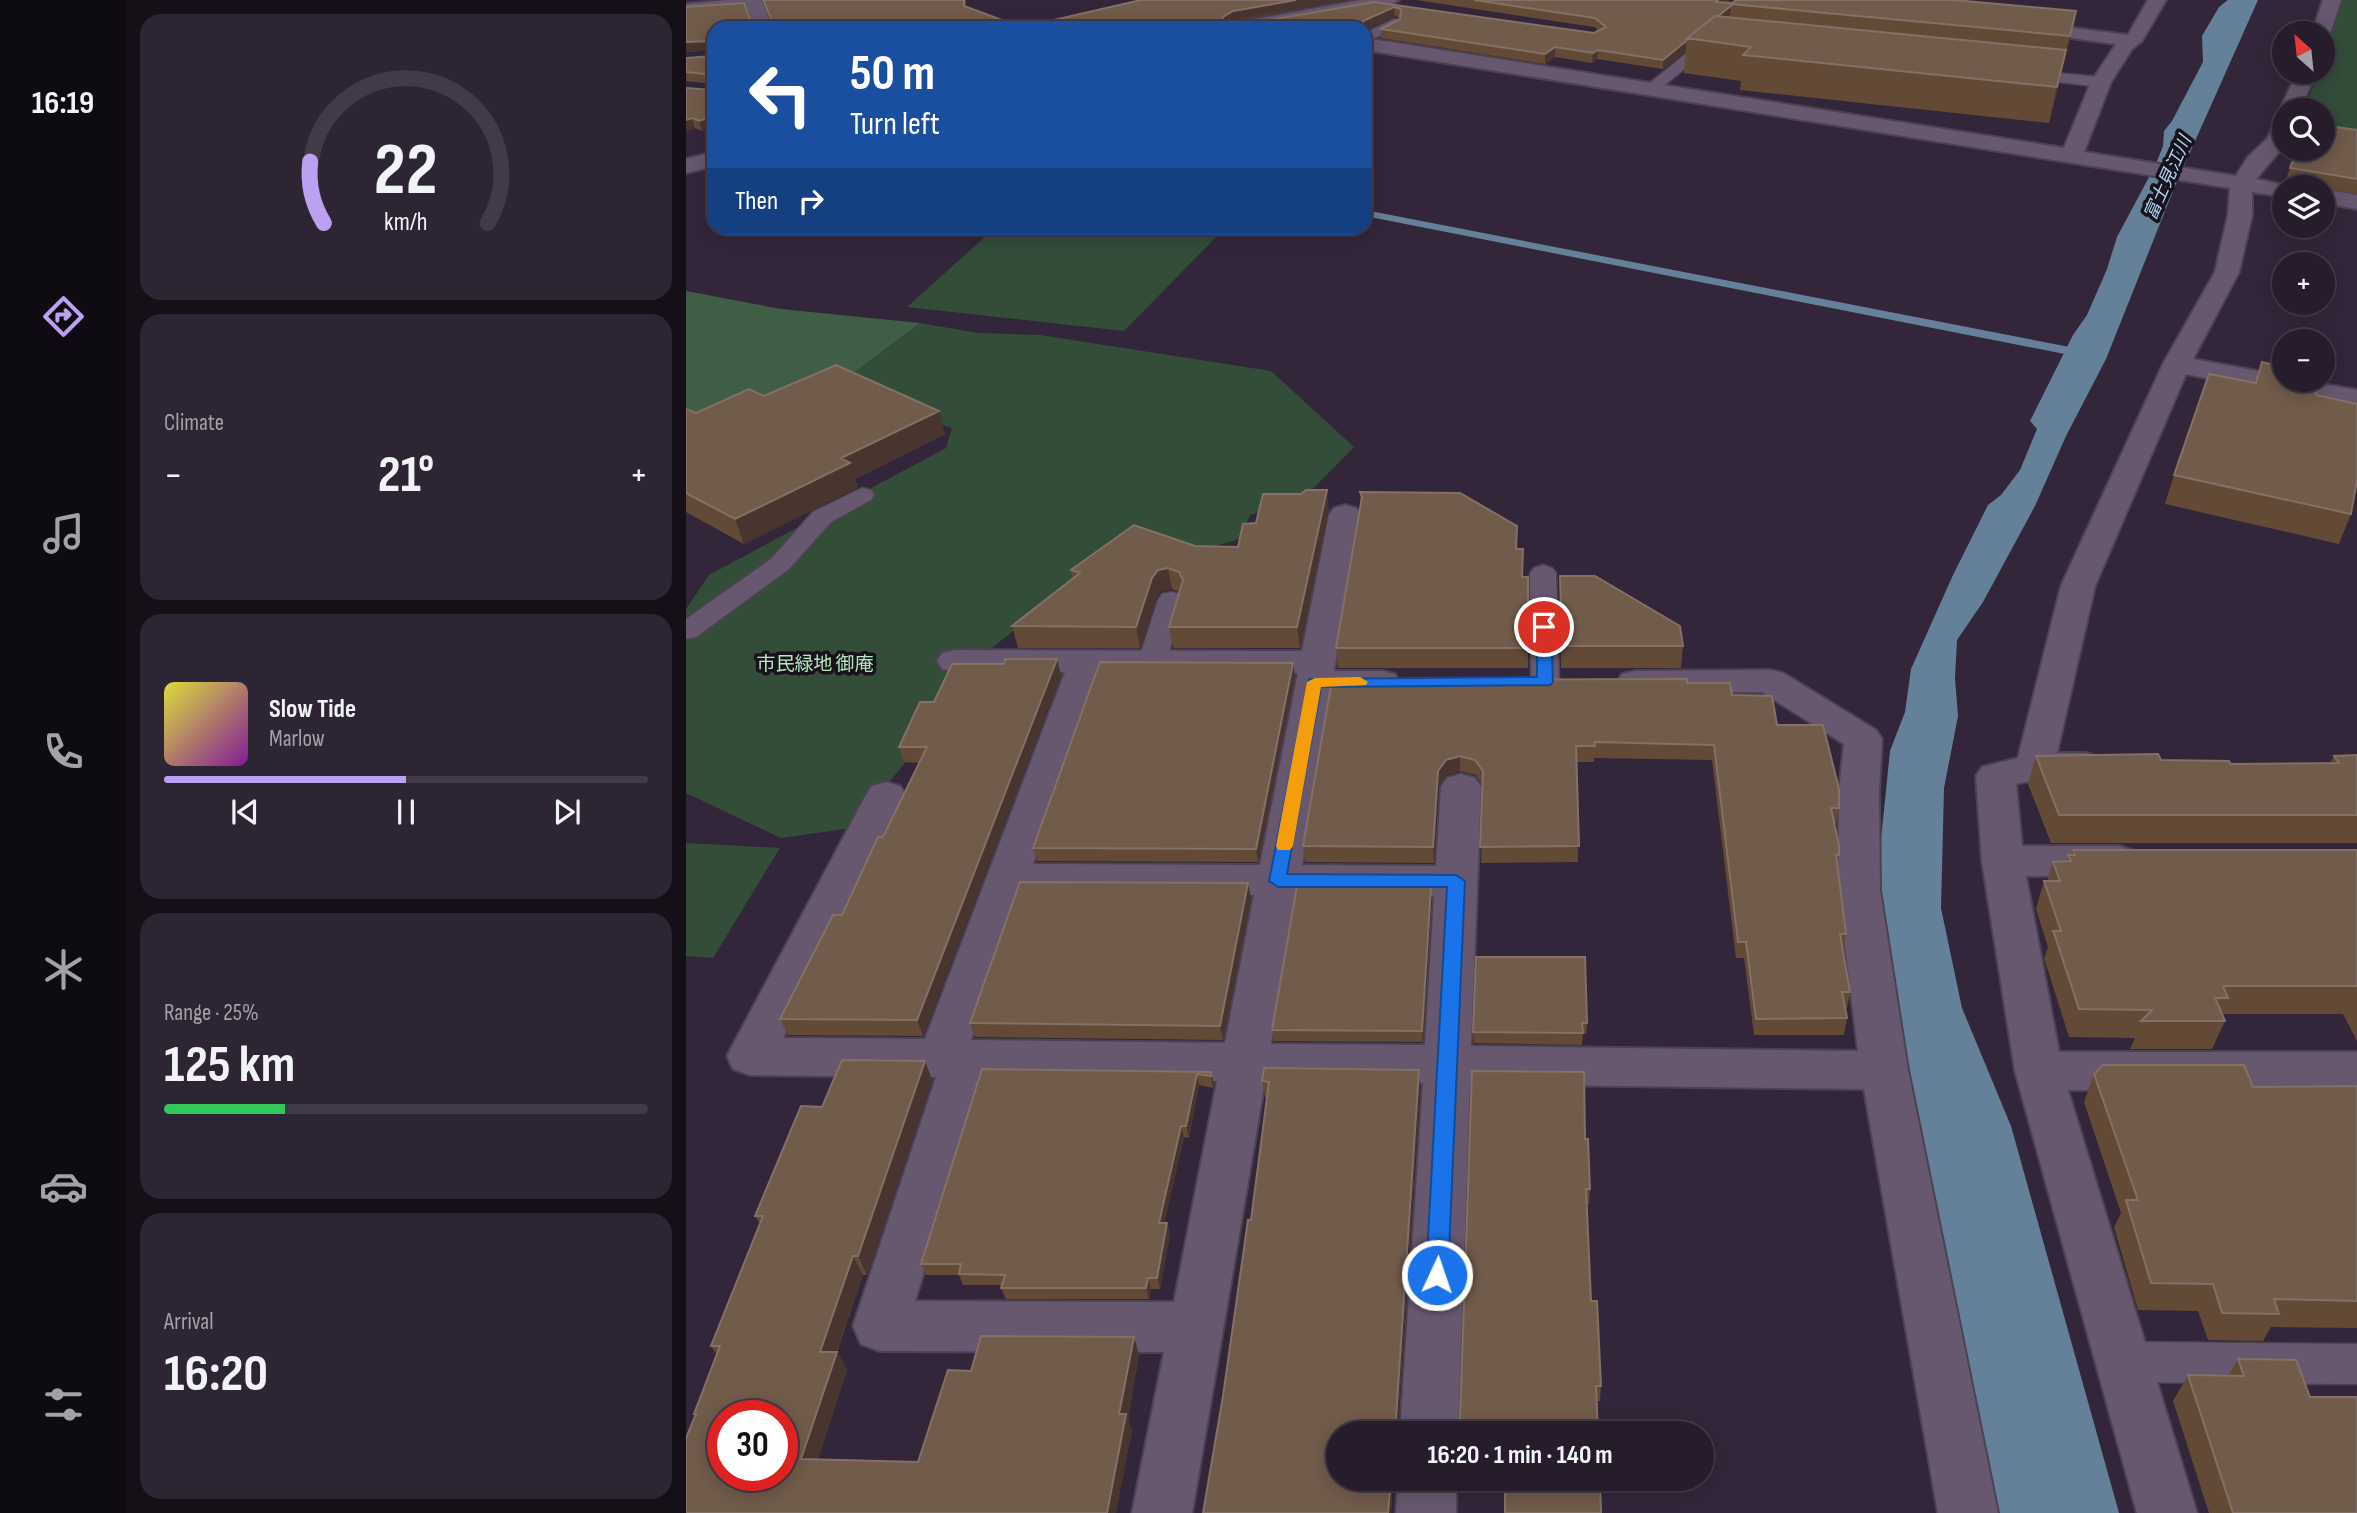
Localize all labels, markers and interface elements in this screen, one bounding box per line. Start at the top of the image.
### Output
north arrow [2272,21,2334,84]
map controls [2272,21,2335,392]
text: 50 m [850,45,935,104]
icon: left [735,49,826,140]
text: 16:19 [32,84,94,123]
button: search [2272,98,2335,161]
text: Turn left [850,105,940,144]
text: 22 [374,127,438,215]
water label: 富士見江川 [2140,131,2197,223]
button: layers [2272,175,2335,238]
icon: right [792,182,830,220]
text: Then [735,186,778,217]
text: km/h [384,207,428,238]
button: + [2272,252,2335,315]
icon: directions [39,292,88,341]
button: − [2272,329,2335,392]
text: Climate [164,409,224,437]
text: 21° [378,444,434,507]
text: − [164,453,183,498]
text: + [629,453,648,498]
icon: music [39,509,88,558]
pin [1514,597,1574,657]
icon: arrive [1525,608,1563,646]
park label: 市民緑地 御庵 [756,653,874,676]
text: Slow Tide [269,694,356,725]
text: Marlow [269,725,325,753]
icon: phone [39,727,88,776]
icon: previous [226,793,264,831]
icon: pause [387,793,425,831]
icon: next [548,793,586,831]
icon: climate [39,945,88,994]
text: Range · 25% [164,999,259,1027]
text: 125 km [164,1034,295,1097]
icon: car [39,1162,88,1211]
position arrow [1400,1238,1474,1312]
text: Arrival [164,1308,213,1336]
text: 16:20 [164,1343,268,1406]
icon: filters [39,1380,88,1429]
speed limit sign: 30 [707,1400,798,1491]
text: 16:20 · 1 min · 140 m [1427,1440,1613,1471]

